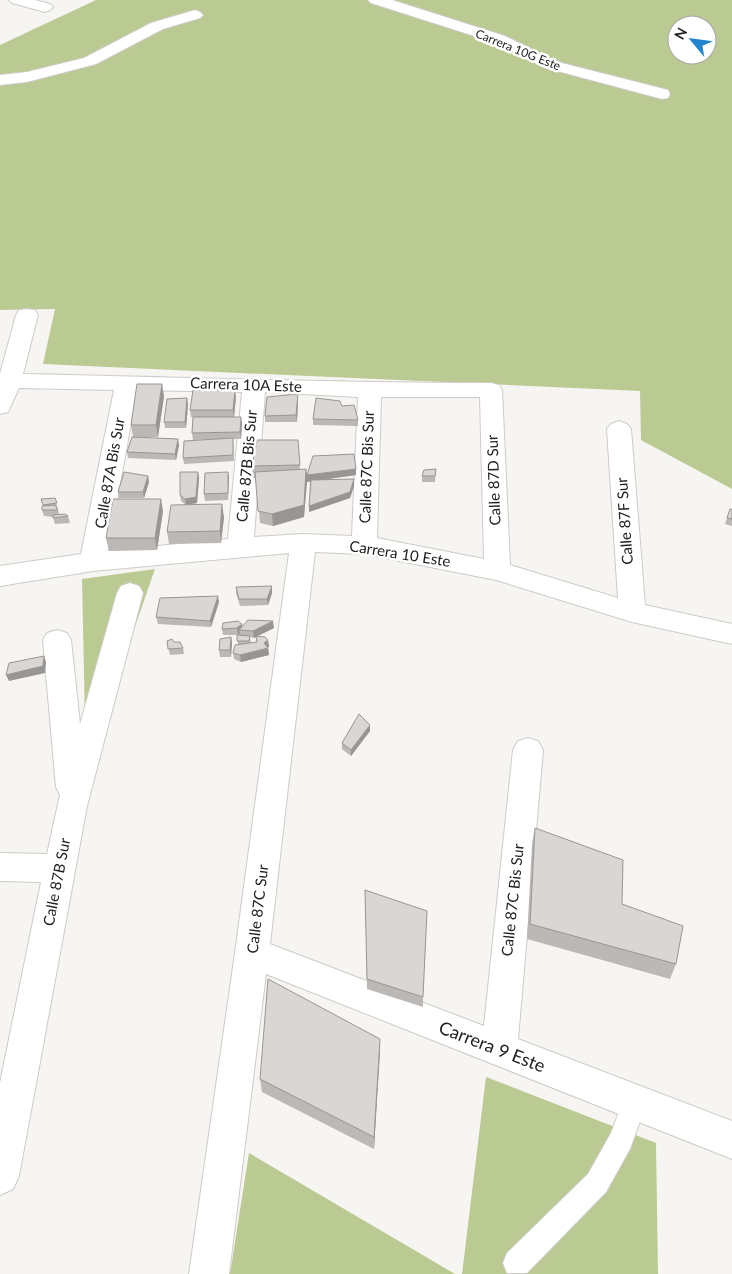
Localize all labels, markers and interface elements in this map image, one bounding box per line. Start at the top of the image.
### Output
north arrow [667,15,717,65]
text: N [670,25,690,42]
street label: Carrera 10G Este [473,26,563,73]
street label: Carrera 10A Este [190,373,302,395]
street label: Calle 87B Bis Sur [232,409,260,523]
street label: Calle 87C Bis Sur [355,410,377,524]
street label: Calle 87A Bis Sur [90,415,128,530]
street label: Calle 87D Sur [482,434,504,526]
street label: Calle 87F Sur [612,476,636,565]
street label: Carrera 10 Este [348,536,452,570]
street label: Calle 87B Sur [39,836,73,927]
street label: Calle 87C Bis Sur [497,842,527,957]
street label: Calle 87C Sur [243,863,271,954]
street label: Carrera 9 Este [436,1016,549,1076]

